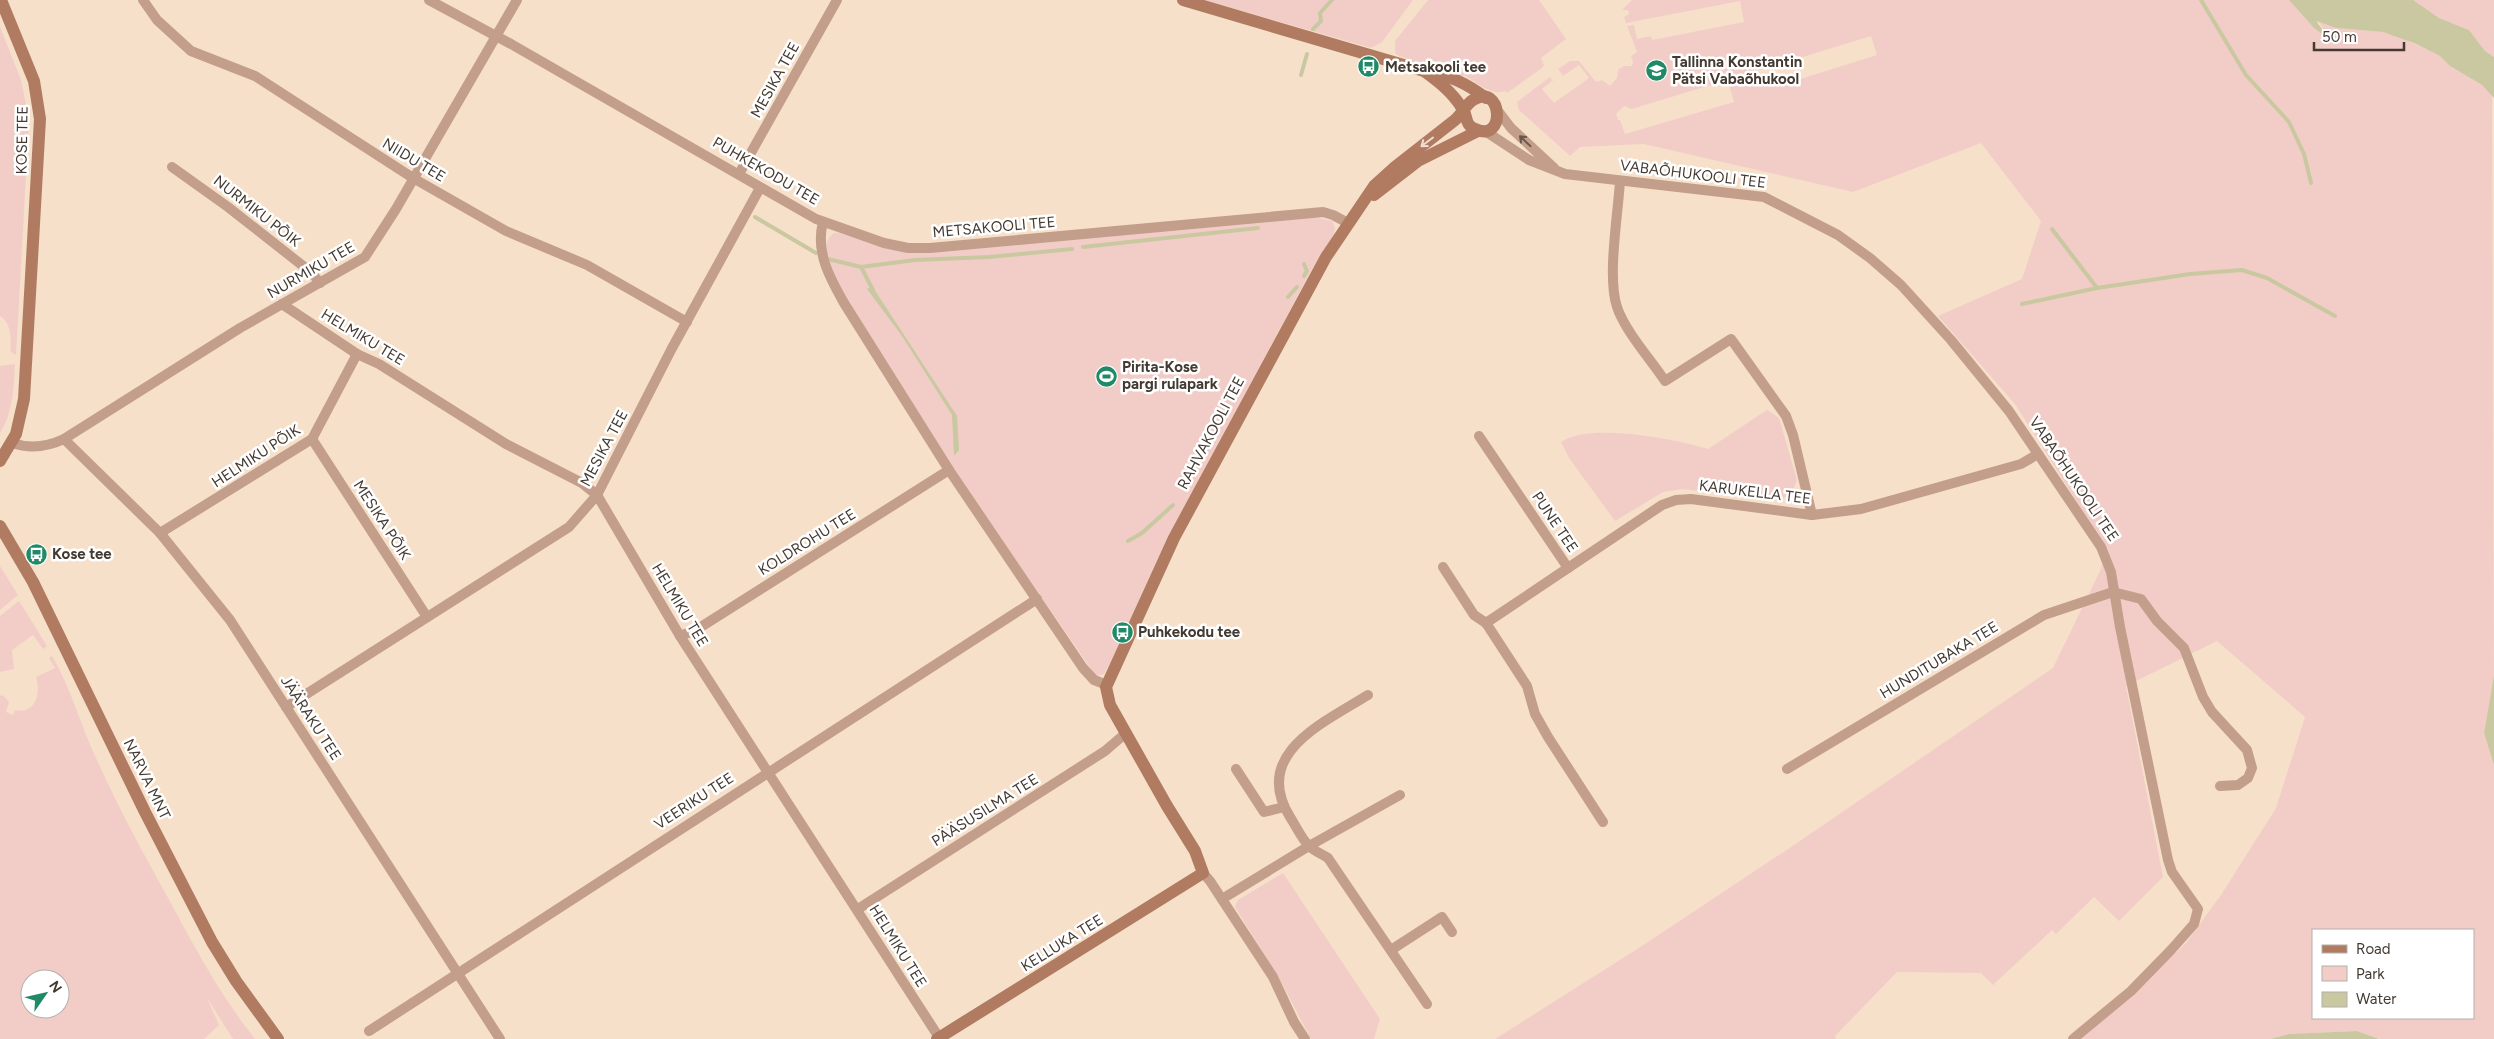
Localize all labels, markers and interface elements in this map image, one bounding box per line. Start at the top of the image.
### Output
scale bar [2314,20,2404,52]
text: 50 m [2322,28,2357,46]
street label: MESIKA TEE [747,39,803,121]
place label: Tallinna Konstantin Pätsi Vabaõhukool [1672,53,1802,88]
bus stop icon: Metsakooli tee [1357,55,1381,79]
place label: Metsakooli tee [1385,58,1487,76]
school or university icon: Tallinna Konstantin Pätsi Vabaõhukool [1644,59,1668,83]
street label: KOSE TEE [12,106,32,174]
street label: PUHKEKODU TEE [710,133,822,209]
street label: NIIDU TEE [379,134,449,186]
one-way arrow [1519,135,1531,147]
one-way arrow [1420,137,1434,147]
street label: VABAÕHUKOOLI TEE [1619,156,1767,192]
street label: NURMIKU PÕIK [210,171,305,251]
street label: METSAKOOLI TEE [932,213,1056,241]
street label: NURMIKU TEE [264,238,358,302]
street label: HELMIKU TEE [318,305,408,369]
place label: Pirita-Kose pargi rulapark [1122,358,1218,393]
sports icon: Pirita-Kose pargi rulapark [1094,364,1118,388]
street label: RAHVAKOOLI TEE [1174,374,1248,492]
street label: MESIKA TEE [576,407,632,489]
street label: VABAÕHUKOOLI TEE [2025,413,2123,545]
street label: HELMIKU PÕIK [208,420,304,491]
street label: KARUKELLA TEE [1698,476,1812,508]
street label: MESIKA PÕIK [350,477,415,564]
street label: PUNE TEE [1528,488,1582,556]
street label: KOLDROHU TEE [755,505,859,579]
bus stop icon: Kose tee [24,542,48,566]
place label: Kose tee [52,545,112,563]
street label: HELMIKU TEE [648,560,712,650]
street label: HUNDITUBAKA TEE [1876,617,2002,703]
bus stop icon: Puhkekodu tee [1110,620,1134,644]
place label: Puhkekodu tee [1138,623,1241,641]
street label: JÄÄRAKU TEE [277,672,345,764]
street label: NARVA MNT [120,736,175,823]
street label: VEERIKU TEE [651,769,737,833]
street label: PÄÄSUSILMA TEE [928,770,1042,850]
street label: HELMIKU TEE [865,901,931,991]
street label: KELLUKA TEE [1018,911,1106,975]
legend [2312,929,2474,1019]
text: Road [2356,940,2391,958]
text: Park [2356,965,2385,983]
north arrow [20,969,70,1019]
text: N [45,978,65,996]
text: Water [2356,990,2396,1008]

